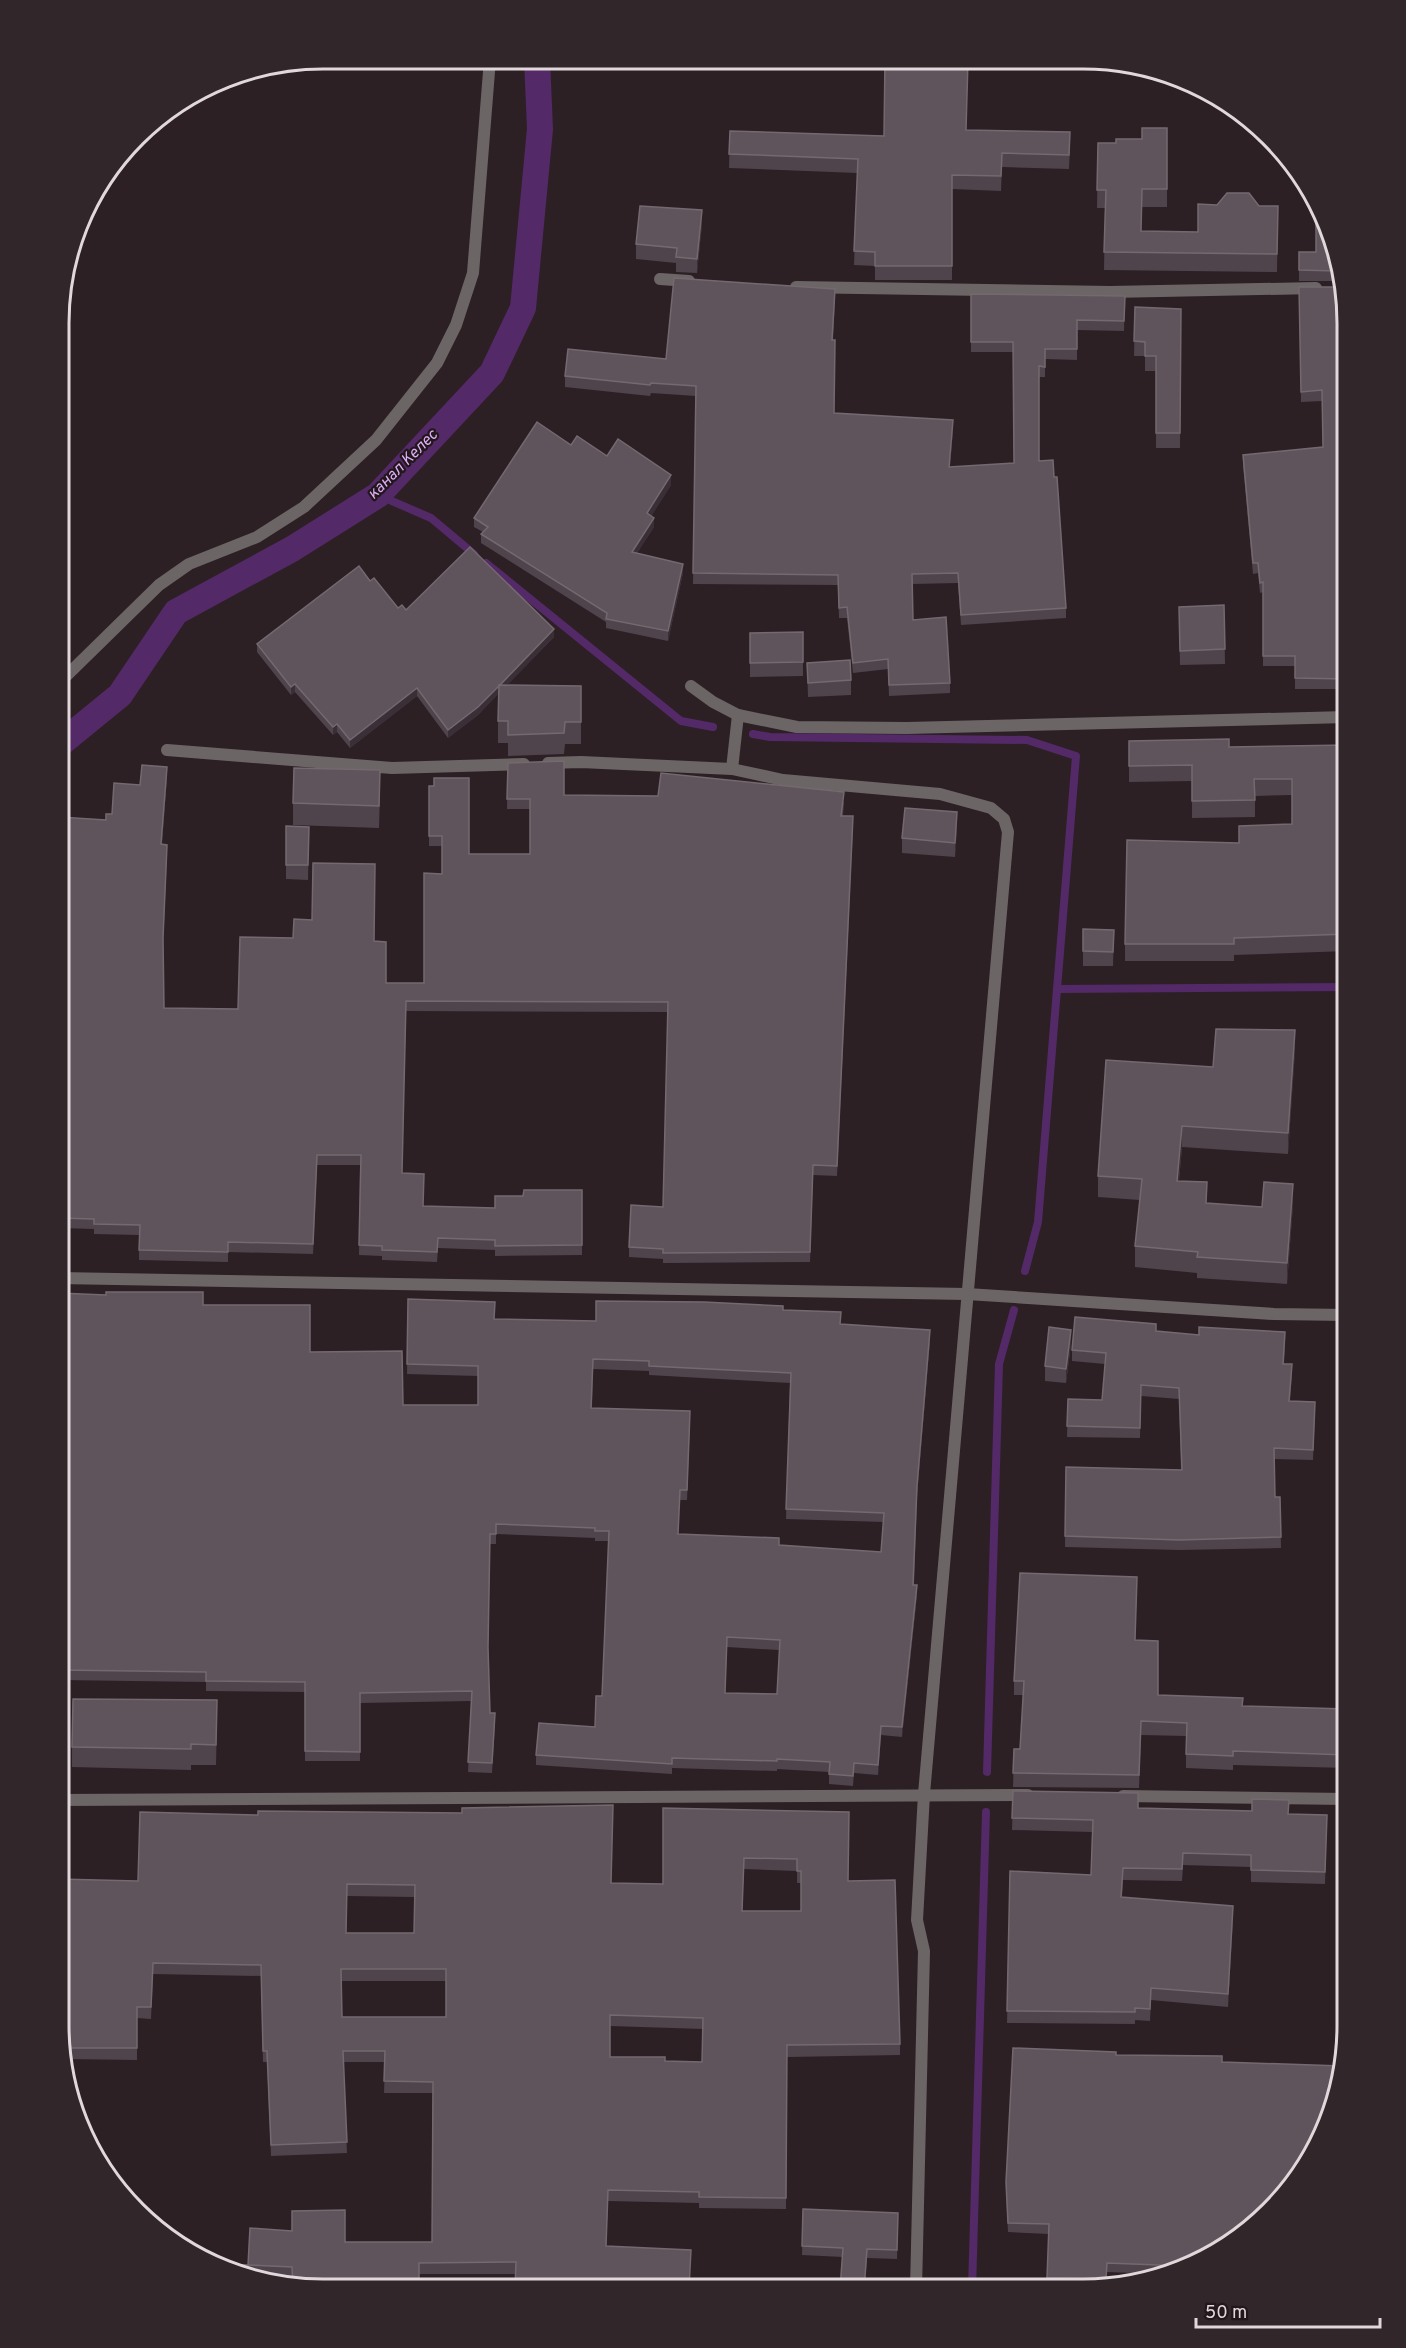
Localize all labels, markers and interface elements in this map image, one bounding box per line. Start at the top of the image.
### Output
water label: канал Келес [364,425,443,504]
scale bar [1196,2291,1380,2329]
text: 50 m [1205,2302,1247,2325]

